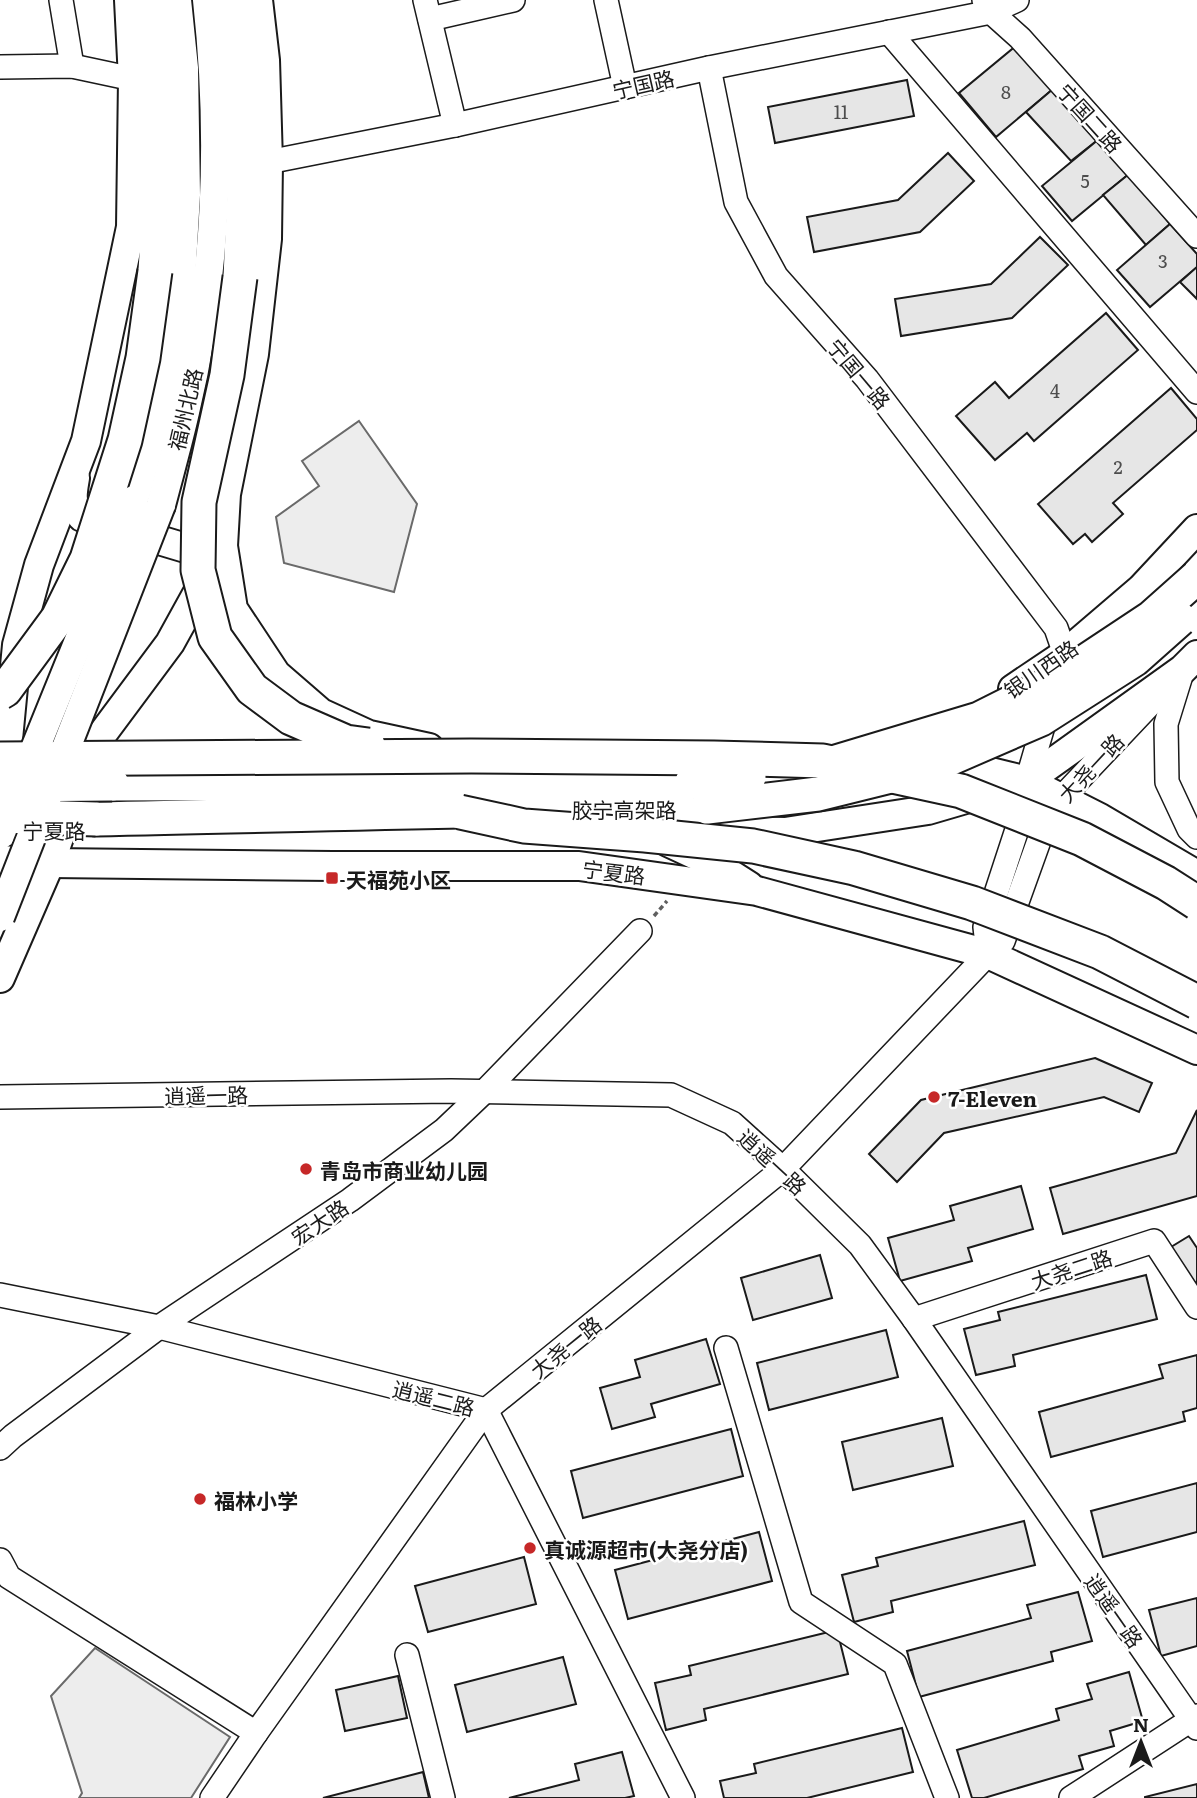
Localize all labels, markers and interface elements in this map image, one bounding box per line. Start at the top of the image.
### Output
street label: 宁国路 [609,61,677,105]
street label: 宁国二路 [1051,75,1131,159]
house number: 8 [1001,78,1011,105]
house number: 11 [834,98,848,125]
house number: 5 [1080,167,1090,194]
house number: 3 [1158,247,1168,274]
street label: 宁国一路 [821,331,899,415]
street label: 福州北路 [159,365,209,453]
house number: 4 [1050,377,1060,404]
house number: 2 [1113,453,1123,480]
street label: 银川西路 [997,631,1083,705]
street label: 大尧一路 [1050,726,1130,808]
street label: 胶宁高架路 [572,793,677,824]
street label: 宁夏路 [23,814,86,845]
street label: 宁夏路 [581,852,647,890]
place label: 天福苑小区 [346,863,451,894]
marker: 天福苑小区 [324,870,340,886]
street label: 逍遥一路 [164,1078,248,1110]
place label: 7-Eleven [948,1082,1037,1113]
marker: 7-Eleven [926,1089,942,1105]
street label: 逍遥一路 [732,1121,814,1201]
place label: 青岛市商业幼儿园 [320,1154,488,1185]
marker: 青岛市商业幼儿园 [298,1161,314,1177]
street label: 宏大路 [284,1191,354,1251]
street label: 大尧二路 [1026,1240,1116,1296]
street label: 大尧一路 [523,1308,607,1384]
street label: 逍遥二路 [389,1372,479,1422]
place label: 福林小学 [214,1484,298,1515]
marker: 福林小学 [192,1491,208,1507]
place label: 真诚源超市(大尧分店) [544,1533,748,1564]
marker: 真诚源超市(大尧分店) [522,1540,538,1556]
street label: 逍遥一路 [1078,1567,1152,1653]
north arrow [1106,1707,1176,1777]
text: N [1133,1710,1149,1738]

